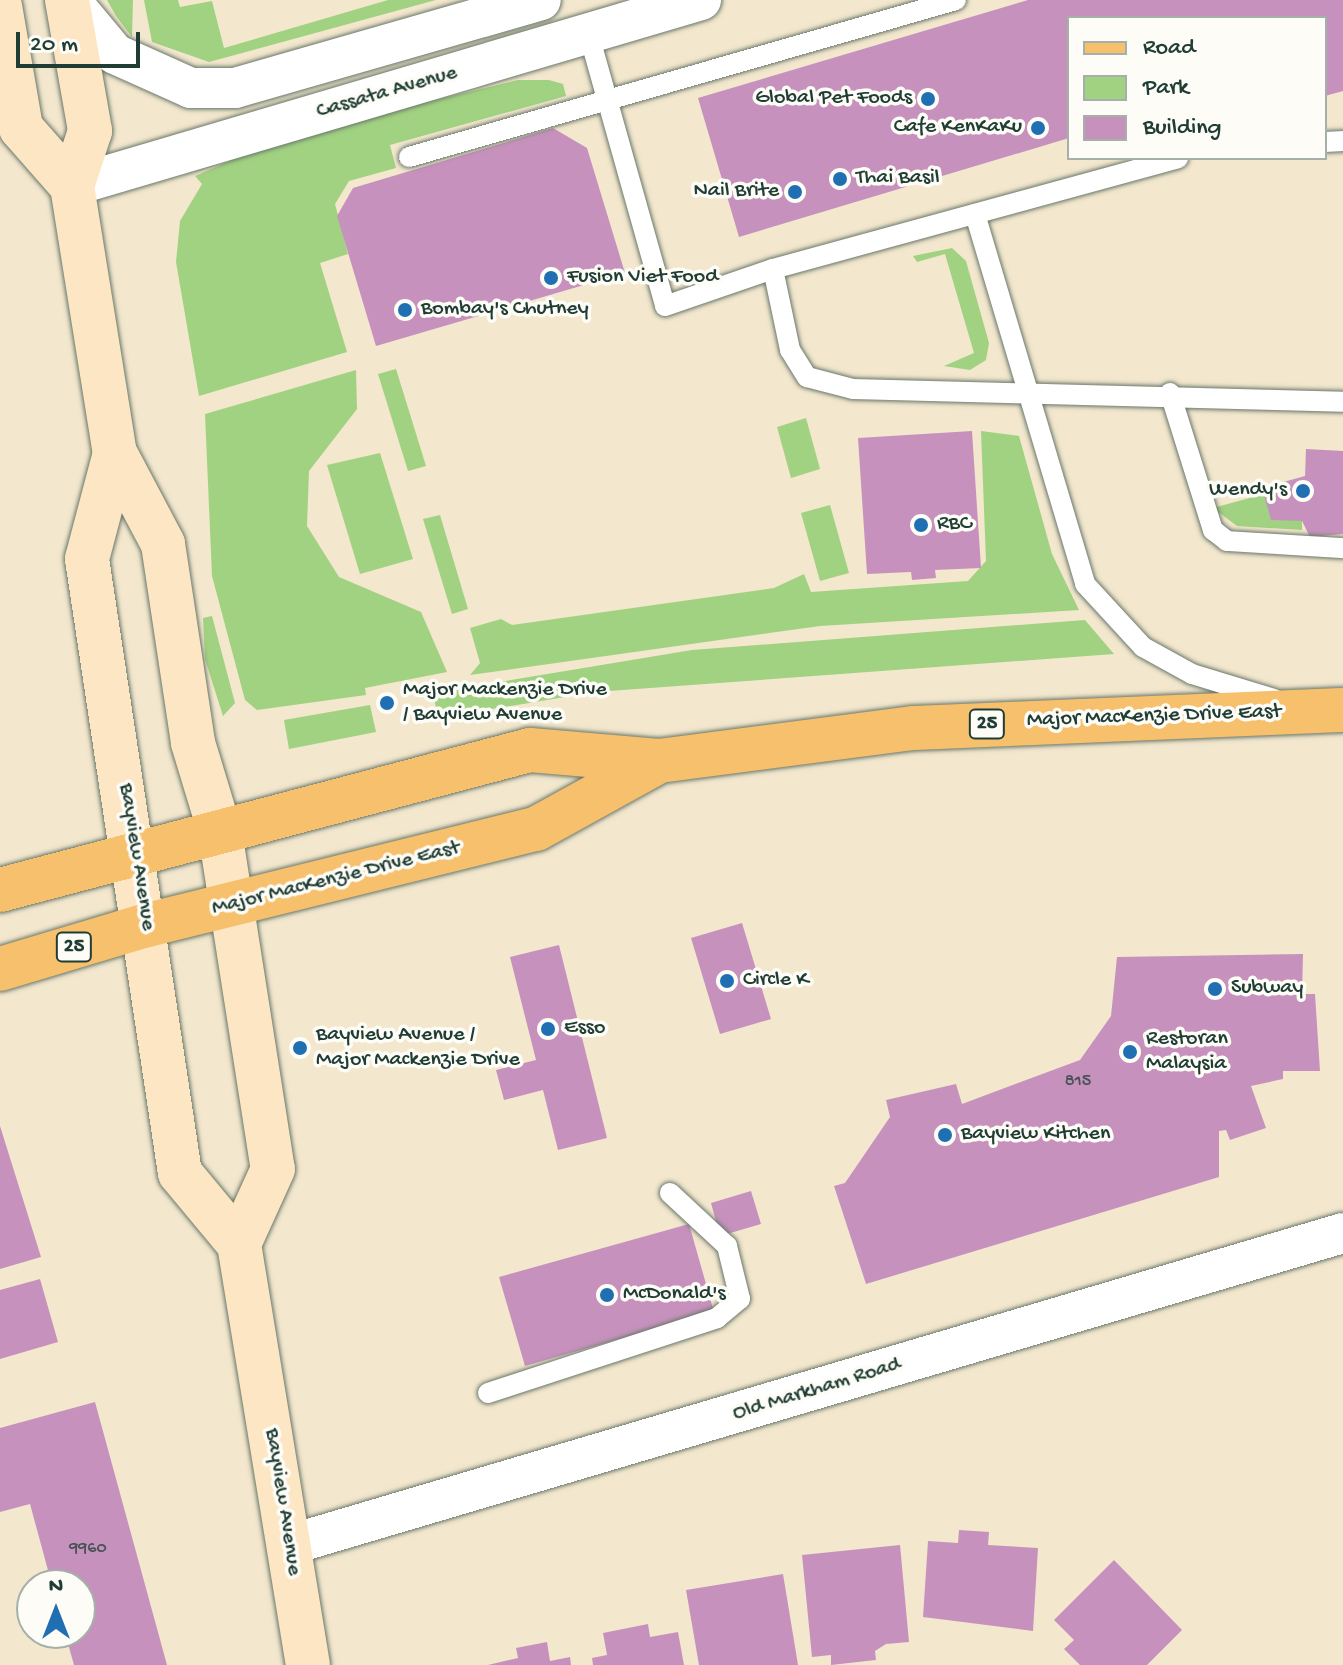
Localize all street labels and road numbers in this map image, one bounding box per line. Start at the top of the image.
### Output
street label: Cassata Avenue [314,60,460,126]
street label: Major MacKenzie Drive East [1026,699,1282,735]
road number: 25 [967,708,1007,740]
street label: Bayview Avenue [111,782,161,932]
street label: Major MacKenzie Drive East [209,835,463,923]
road number: 25 [54,931,94,963]
street label: Old Markham Road [730,1352,904,1428]
street label: Bayview Avenue [257,1427,307,1577]

